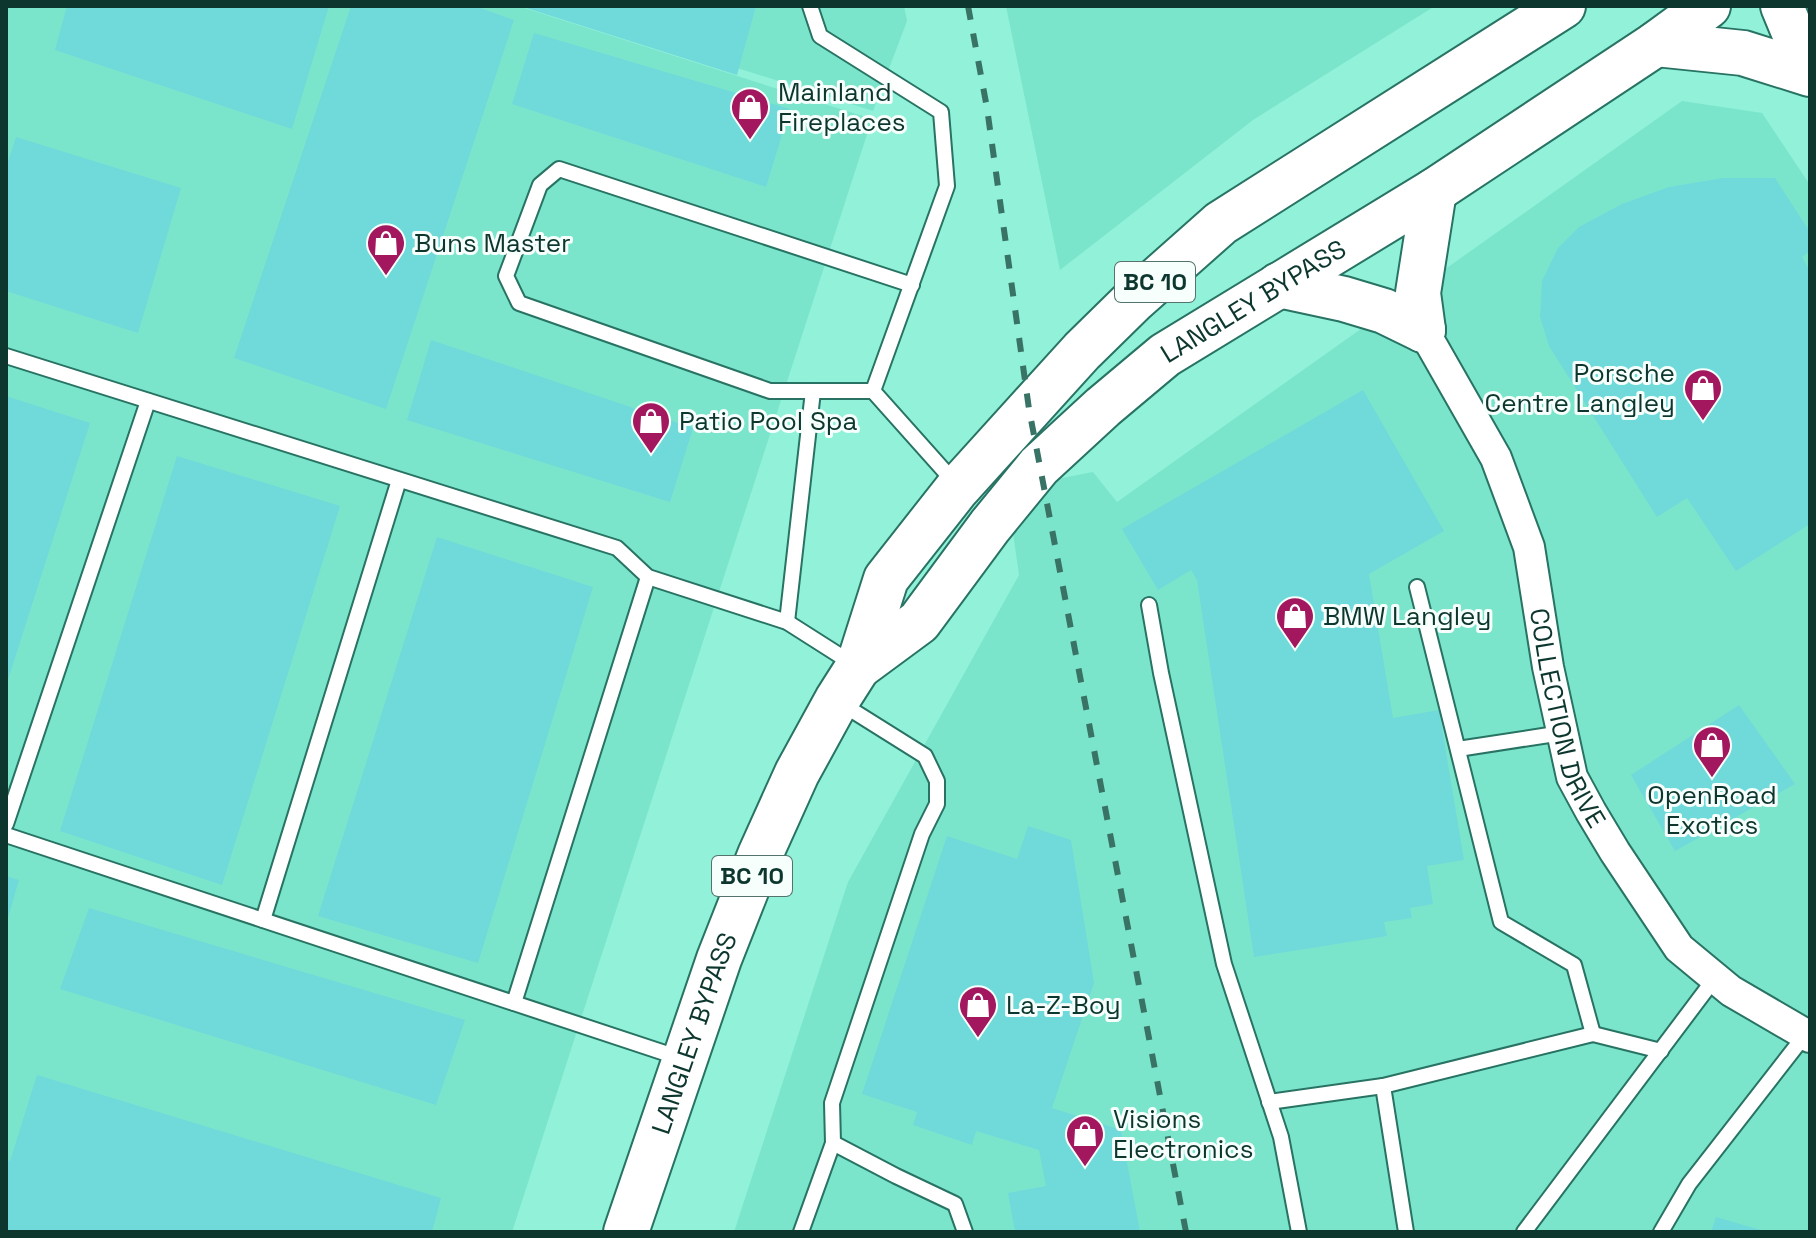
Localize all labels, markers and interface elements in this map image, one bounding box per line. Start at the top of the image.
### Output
place label: Mainland Fireplaces [778,75,906,139]
shop icon: Mainland Fireplaces [729,86,771,141]
shop icon: Buns Master [365,222,407,277]
place label: Buns Master [414,226,571,260]
street label: LANGLEY BYPASS [1154,232,1352,371]
road number: BC 10 [1115,262,1195,302]
place label: Porsche Centre Langley [1485,356,1675,420]
shop icon: Porsche Centre Langley [1682,367,1724,422]
shop icon: Patio Pool Spa [630,400,672,455]
place label: Patio Pool Spa [679,404,858,438]
shop icon: BMW Langley [1274,595,1316,650]
place label: BMW Langley [1323,599,1491,633]
street label: COLLECTION DRIVE [1522,606,1614,834]
shop icon: OpenRoad Exotics [1691,724,1733,779]
place label: OpenRoad Exotics [1647,778,1777,842]
road number: BC 10 [712,856,792,896]
street label: LANGLEY BYPASS [644,928,745,1139]
shop icon: La-Z-Boy [957,984,999,1039]
place label: La-Z-Boy [1006,988,1121,1022]
place label: Visions Electronics [1113,1102,1253,1166]
shop icon: Visions Electronics [1064,1113,1106,1168]

